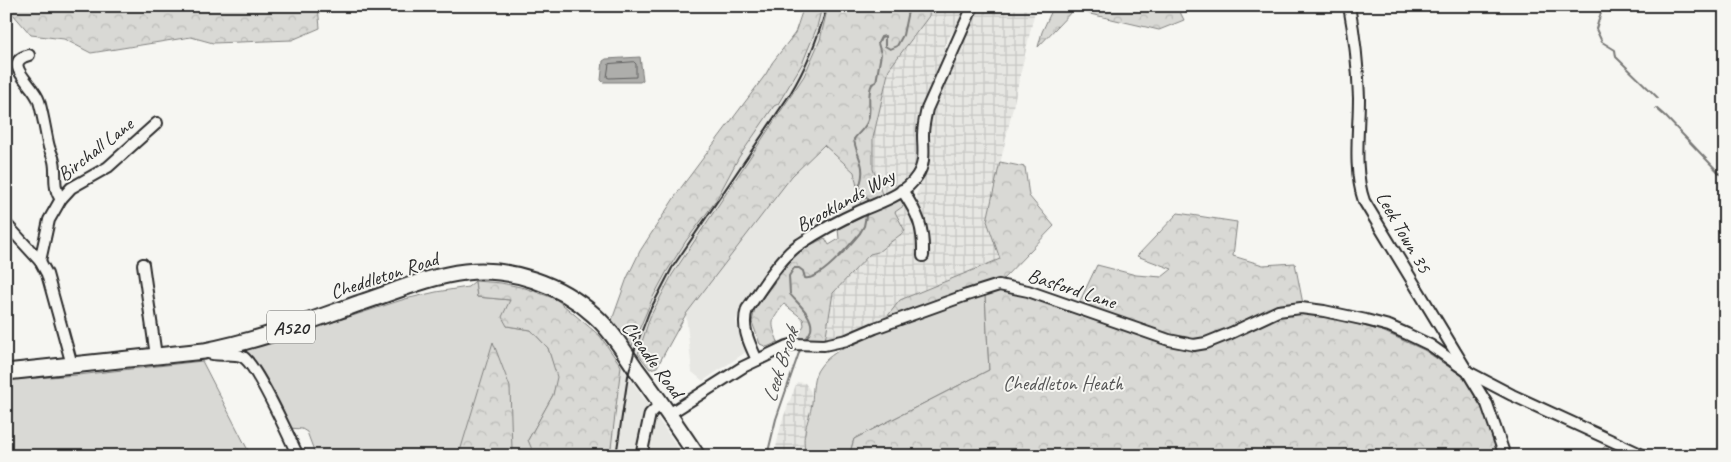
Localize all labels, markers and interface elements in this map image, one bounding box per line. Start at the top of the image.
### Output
street label: Birchall Lane [52,111,139,187]
street label: Brooklands Way [792,162,901,238]
street label: Leek Town 35 [1370,187,1437,278]
street label: Cheddleton Road [327,245,444,305]
street label: Basford Lane [1025,263,1120,315]
road number: A520 [267,311,315,344]
street label: Cheadle Road [616,316,691,405]
water label: Leek Brook [756,321,805,405]
park label: Cheddleton Heath [1003,371,1124,396]

